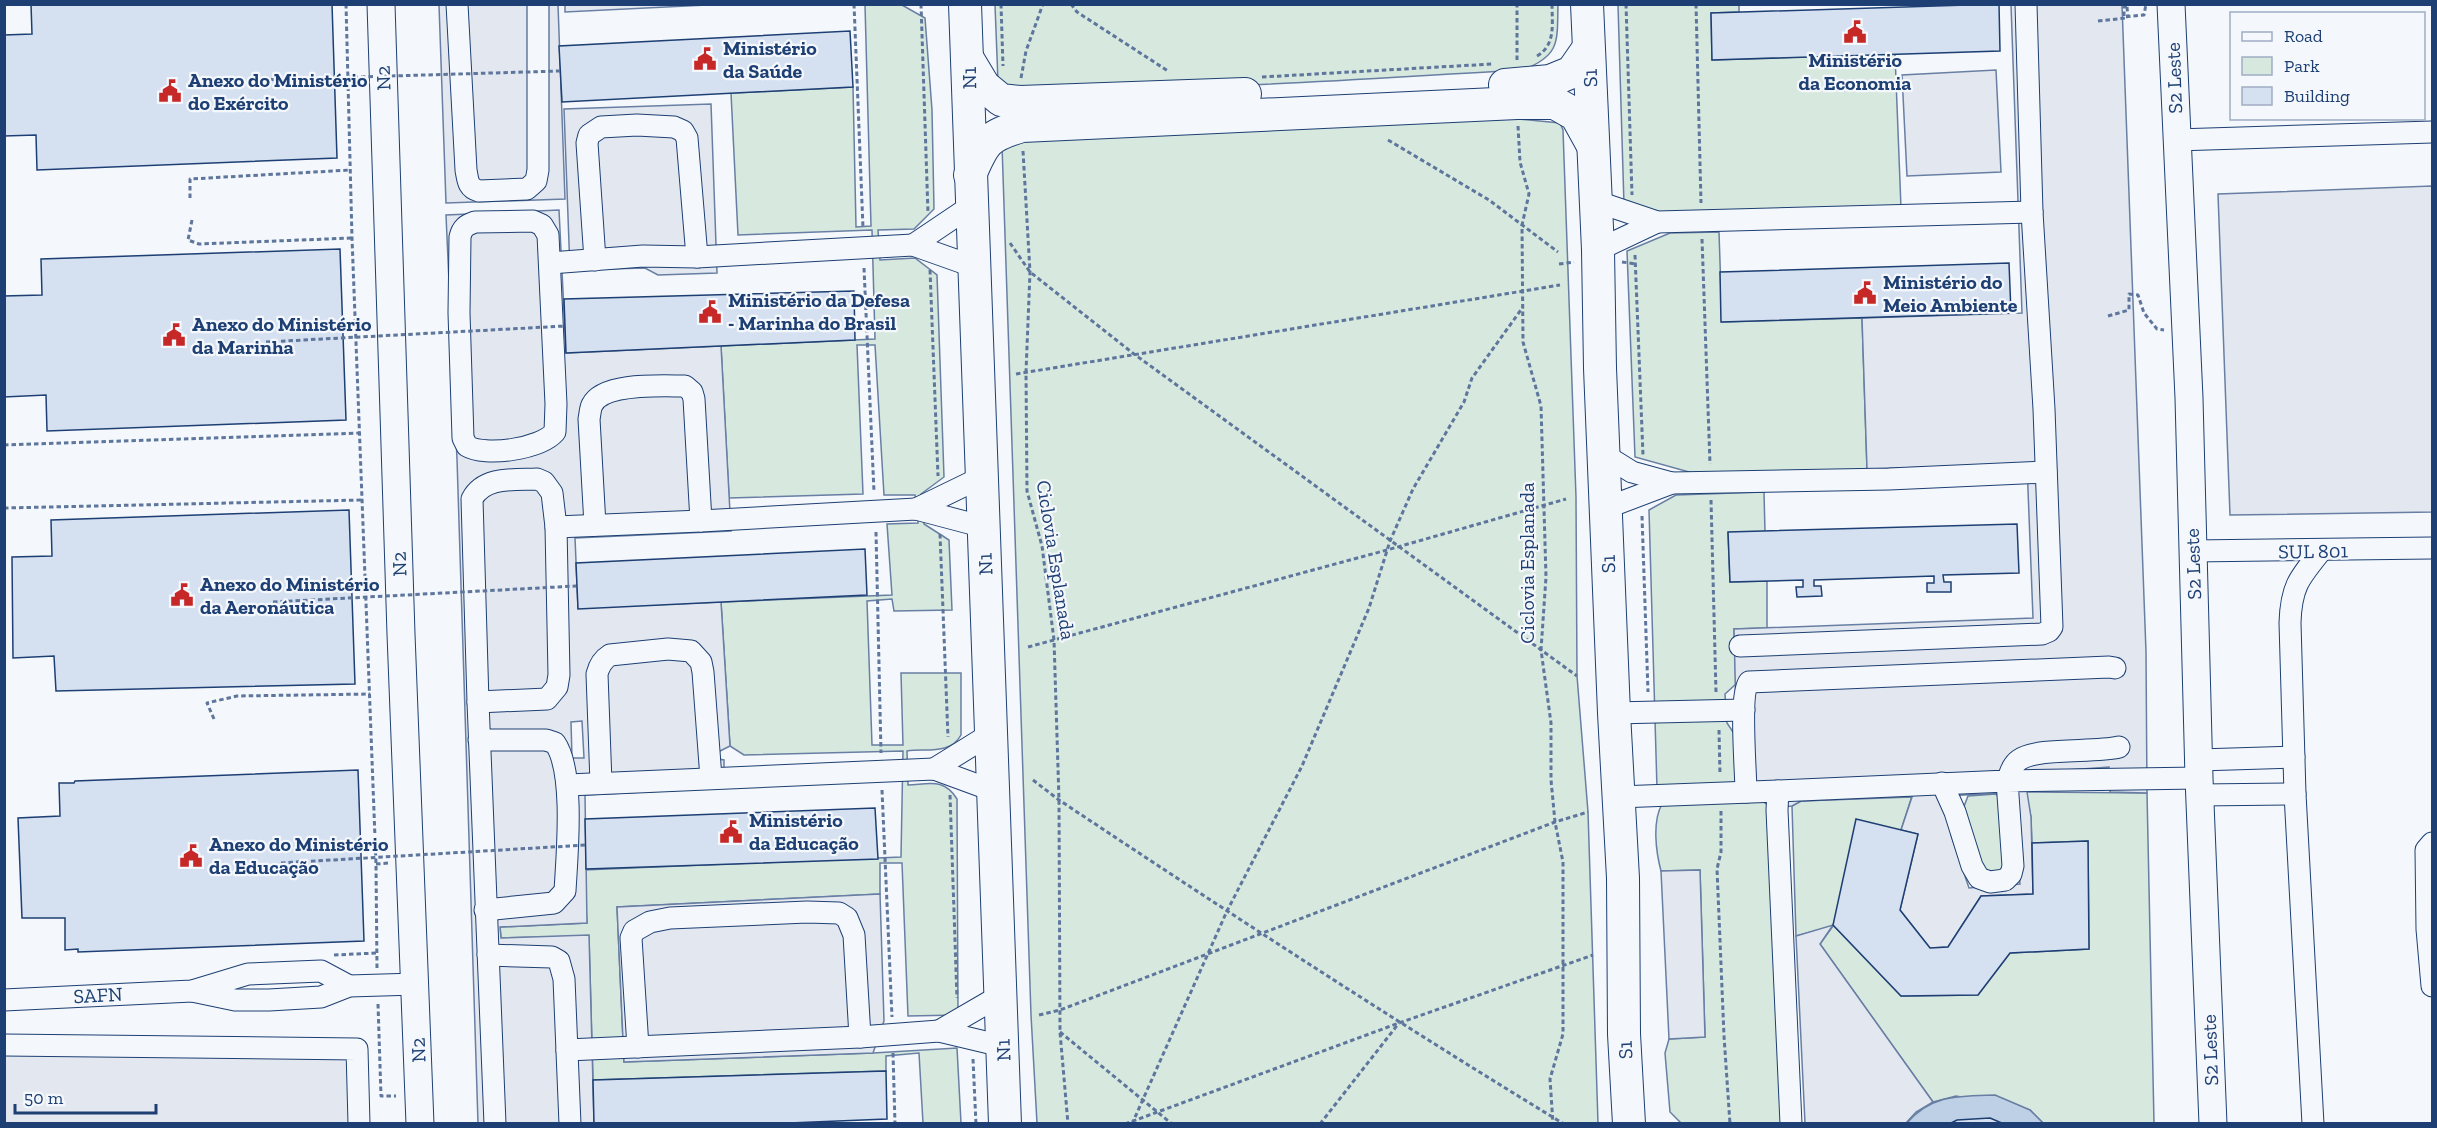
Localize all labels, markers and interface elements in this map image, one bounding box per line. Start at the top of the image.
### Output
legend [2230,12,2425,120]
public building icon: Ministério da Economia [1842,19,1868,45]
text: Road [2284,25,2323,47]
place label: Ministério da Saúde [723,36,817,83]
street label: S2 Leste [2161,42,2187,114]
public building icon: Ministério da Saúde [692,46,718,72]
place label: Ministério da Economia [1799,48,1911,95]
text: Park [2284,55,2320,77]
street label: N2 [371,65,395,91]
street label: N1 [957,66,981,89]
place label: Anexo do Ministério do Exército [188,68,368,115]
street label: S1 [1578,68,1602,88]
public building icon: Anexo do Ministério do Exército [157,78,183,104]
text: Building [2284,85,2350,107]
place label: Ministério do Meio Ambiente [1883,270,2018,317]
public building icon: Ministério do Meio Ambiente [1852,280,1878,306]
place label: Ministério da Defesa - Marinha do Brasil [728,288,910,335]
public building icon: Ministério da Defesa - Marinha do Brasil [697,299,723,325]
place label: Anexo do Ministério da Marinha [192,312,372,359]
public building icon: Anexo do Ministério da Marinha [161,322,187,348]
street label: Ciclovia Esplanada [1032,478,1081,642]
street label: Ciclovia Esplanada [1515,482,1539,644]
street label: S2 Leste [2180,528,2206,600]
street label: SUL 801 [2278,538,2348,564]
street label: N2 [387,551,411,577]
street label: N1 [973,552,997,576]
street label: S1 [1596,554,1620,574]
place label: Anexo do Ministério da Aeronáutica [200,572,380,619]
public building icon: Anexo do Ministério da Aeronáutica [169,582,195,608]
place label: Ministério da Educação [749,808,859,855]
public building icon: Ministério da Educação [718,819,744,845]
place label: Anexo do Ministério da Educação [209,832,389,879]
public building icon: Anexo do Ministério da Educação [178,843,204,869]
street label: SAFN [73,982,123,1008]
street label: S2 Leste [2197,1014,2223,1086]
street label: N2 [406,1037,430,1063]
street label: N1 [991,1038,1015,1062]
street label: S1 [1613,1040,1637,1060]
scale bar [15,1077,156,1115]
text: 50 m [24,1087,64,1109]

